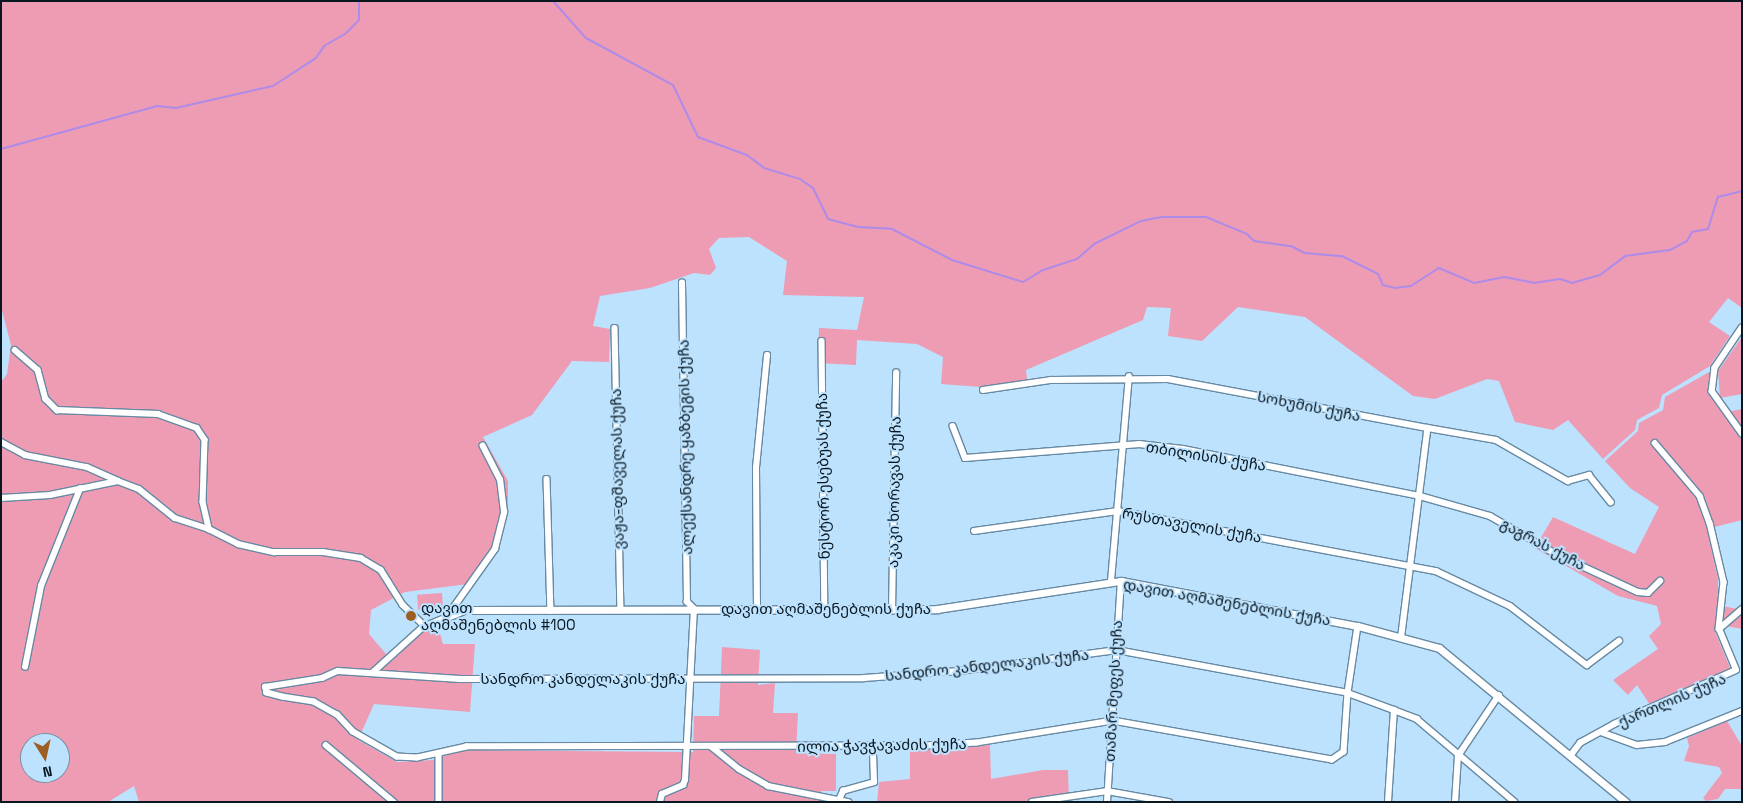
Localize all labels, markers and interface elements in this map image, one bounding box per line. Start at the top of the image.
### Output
street label: ალექსანდრე ყაზბეგის ქუჩა [674,339,696,555]
street label: სოხუმის ქუჩა [1256,387,1362,425]
street label: ვაჟა-ფშაველას ქუჩა [607,388,627,550]
street label: ნესტორ ესებუას ქუჩა [813,393,833,559]
street label: აკაკი ხორავას ქუჩა [884,416,904,568]
street label: თბილისის ქუჩა [1145,438,1267,474]
street label: რუსთაველის ქუჩა [1121,504,1263,546]
street label: გაგრას ქუჩა [1498,514,1588,574]
street label: დავით აღმაშენებლის ქუჩა [1122,575,1332,629]
place label: დავით აღმაშენებლის #100 [421,598,576,633]
street label: დავით აღმაშენებლის ქუჩა [721,600,931,618]
marker: დავით აღმაშენებლის #100 [405,610,417,622]
street label: თამარ მეფეს ქუჩა [1100,620,1126,762]
street label: სანდრო კანდელაკის ქუჩა [884,645,1090,685]
street label: ქართლის ქუჩა [1615,669,1729,731]
street label: სანდრო კანდელაკის ქუჩა [481,670,685,688]
north arrow [20,733,70,783]
street label: ილია ჭავჭავაძის ქუჩა [797,735,967,755]
text: N [41,762,54,781]

